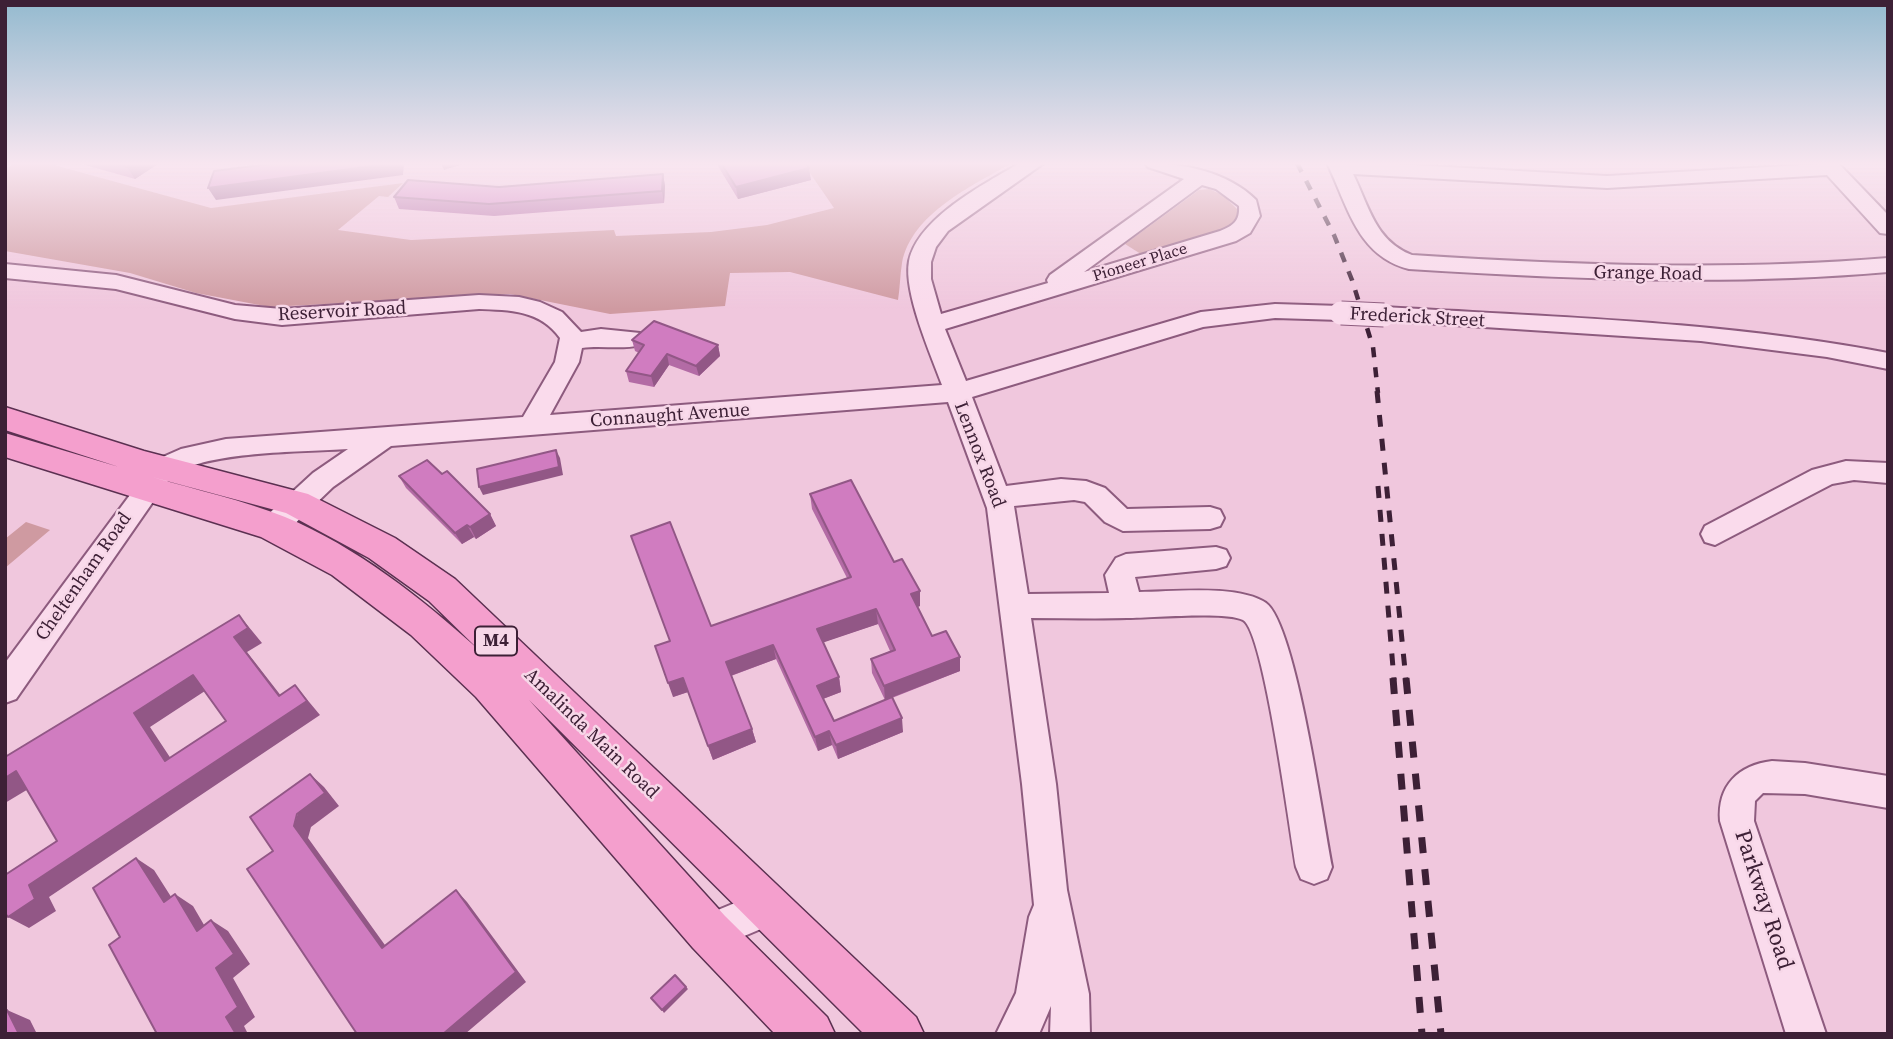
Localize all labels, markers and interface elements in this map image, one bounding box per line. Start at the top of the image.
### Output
street label: Pioneer Place [1090,240,1190,286]
street label: Grange Road [1593,262,1703,286]
street label: Reservoir Road [277,297,407,327]
street label: Frederick Street [1349,303,1485,333]
street label: Connaught Avenue [589,399,751,433]
street label: Lennox Road [948,399,1010,511]
street label: Cheltenham Road [31,508,137,646]
road number: M4 [475,626,517,656]
street label: Amalinda Main Road [519,664,663,804]
street label: Parkway Road [1727,827,1799,973]

